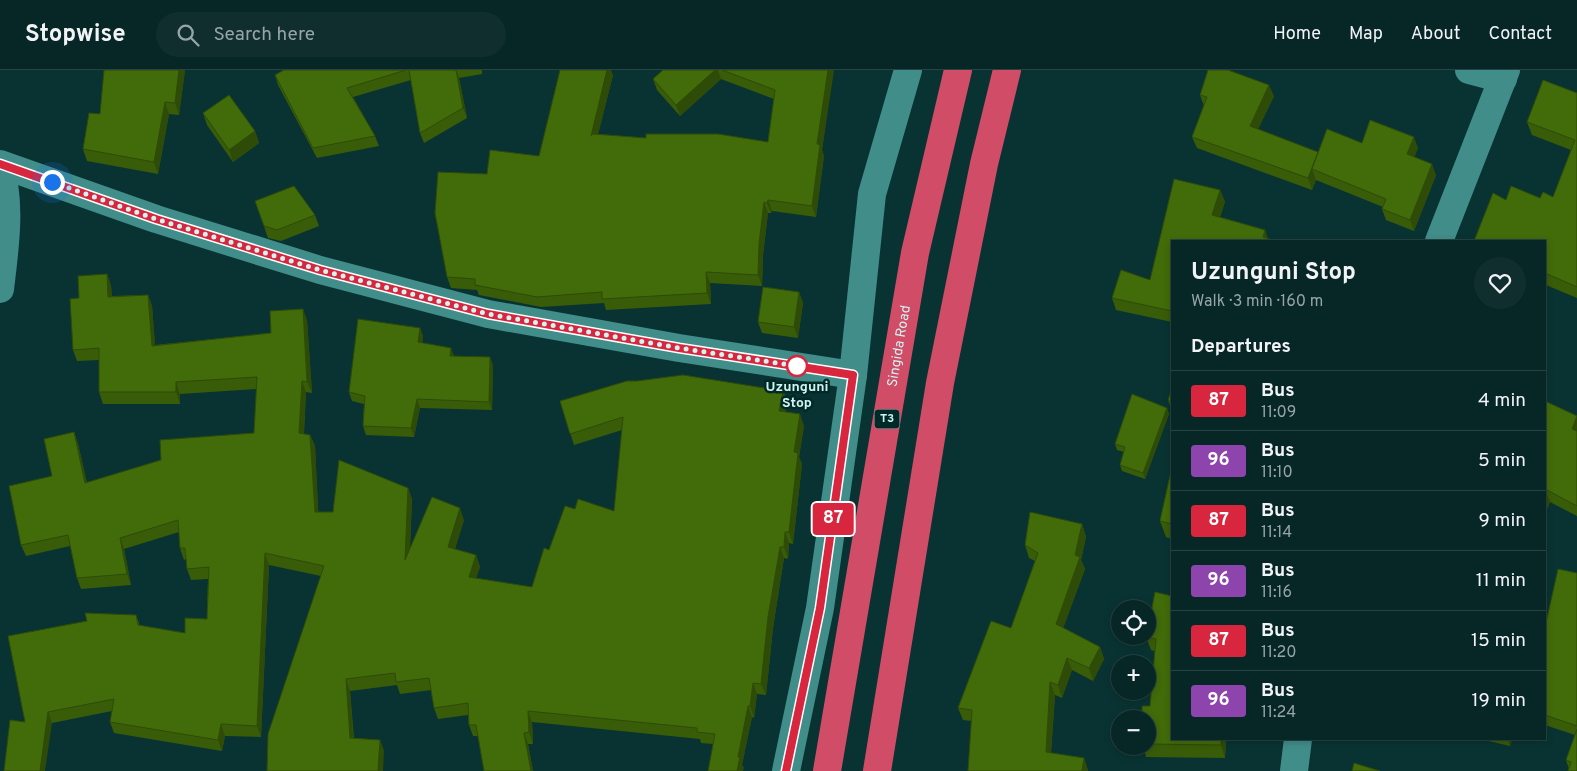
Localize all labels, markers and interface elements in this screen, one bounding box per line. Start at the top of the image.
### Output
search box [156,12,506,57]
text: Stopwise [25,20,126,50]
icon: search [174,21,202,49]
text: Search here [214,23,315,47]
text: Home [1273,23,1321,46]
text: Map [1349,23,1383,46]
text: About [1411,23,1460,46]
text: Contact [1488,23,1552,46]
your location [40,170,65,195]
button: heart [1474,257,1526,309]
text: Uzunguni Stop [1191,258,1356,288]
text: Walk · 3 min · 160 m [1191,292,1323,312]
street label: Singida Road [884,304,914,388]
text: Departures [1191,335,1291,359]
marker: Uzunguni Stop [786,355,808,377]
place label: Uzunguni Stop [766,379,828,412]
text: Bus [1261,379,1295,403]
text: 87 [1208,389,1229,412]
text: 4 min [1478,389,1526,413]
text: 11:09 [1261,403,1296,423]
road number: T3 [874,409,900,428]
text: Bus [1261,439,1295,463]
text: 96 [1207,449,1230,472]
text: 5 min [1478,449,1526,473]
text: 11:10 [1261,463,1293,483]
text: Bus [1261,499,1295,523]
line badge: 87 [810,503,856,535]
text: 87 [823,507,843,530]
text: 87 [1208,509,1229,532]
text: 9 min [1479,509,1526,533]
text: 11:14 [1261,523,1292,543]
text: Bus [1261,559,1295,583]
text: 96 [1207,569,1230,592]
text: 11 min [1476,569,1526,593]
text: 11:16 [1261,583,1292,603]
map controls [1111,600,1156,755]
button: locate [1111,600,1156,645]
text: Bus [1261,619,1295,643]
text: 87 [1208,629,1229,652]
text: 15 min [1471,629,1526,653]
text: 11:20 [1261,643,1297,663]
button: + [1111,655,1156,700]
text: Bus [1261,679,1295,703]
text: 96 [1207,689,1230,712]
text: 19 min [1471,689,1526,713]
text: 11:24 [1261,703,1296,723]
button: − [1111,710,1156,755]

